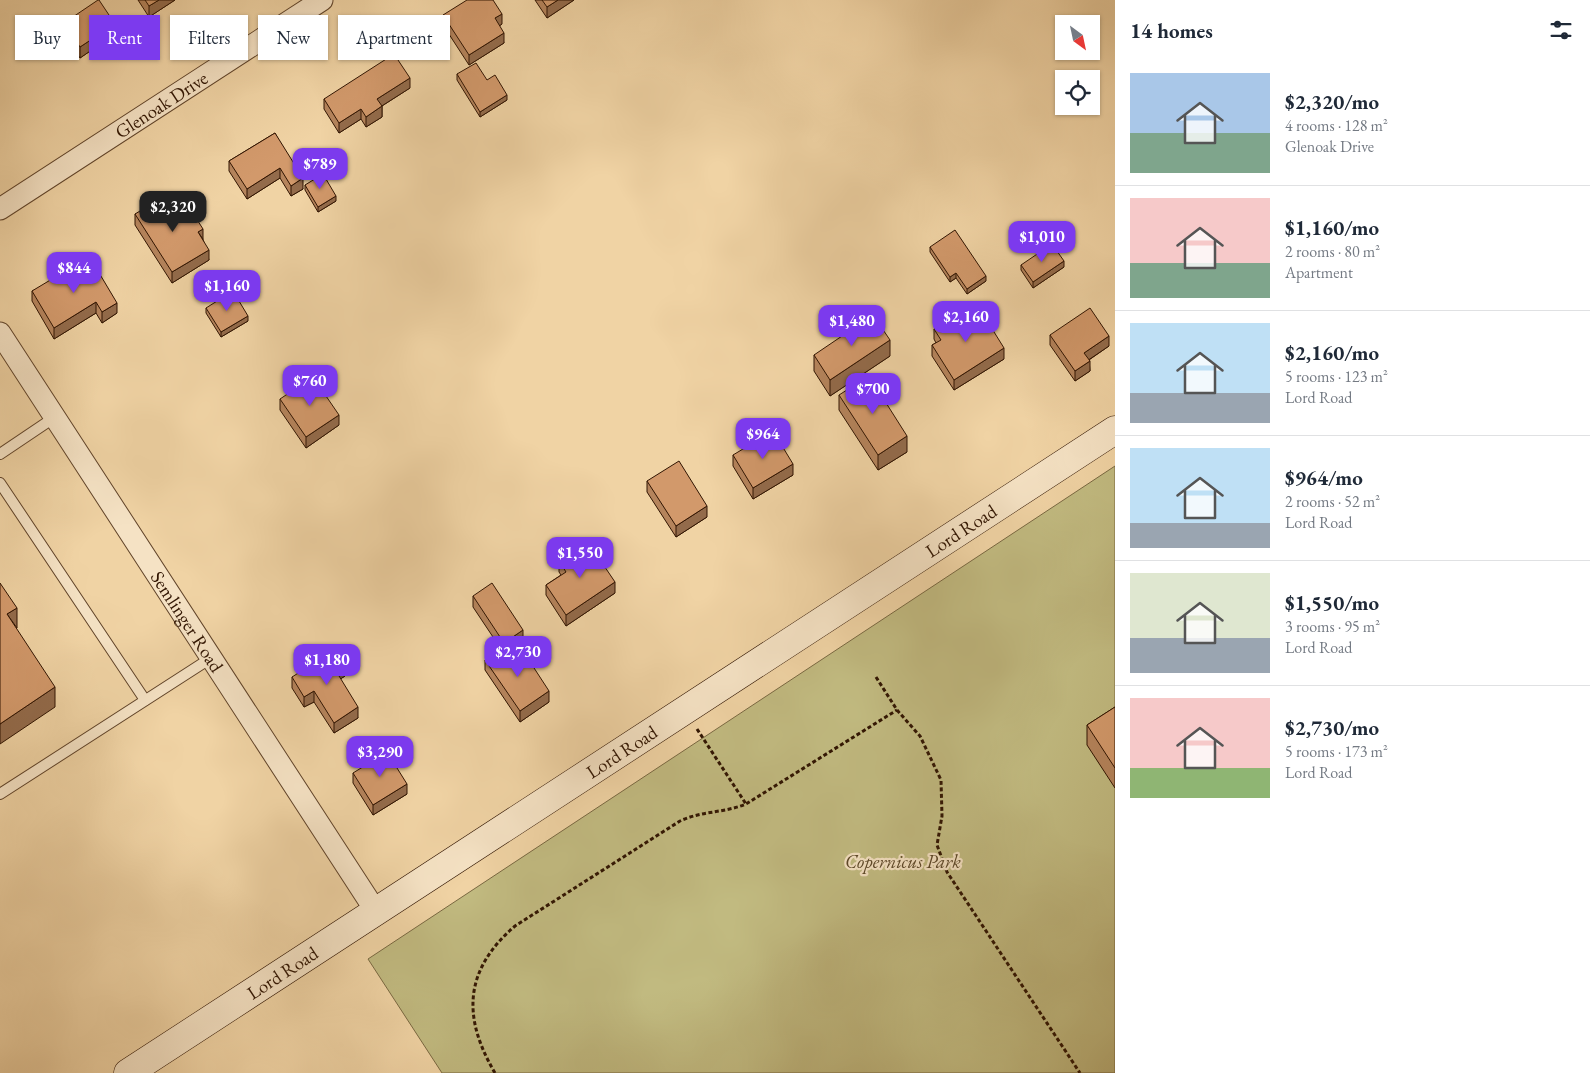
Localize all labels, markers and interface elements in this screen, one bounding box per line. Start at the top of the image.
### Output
chip: Buy [15,15,79,60]
chip: Rent [89,15,160,60]
chip: Filters [170,15,248,60]
chip: New [258,15,328,60]
chip: Apartment [338,15,450,60]
north arrow [1055,15,1100,60]
map controls [1055,15,1100,115]
icon: filters [1547,16,1575,44]
text: 14 homes [1130,17,1213,44]
street label: Glenoak Drive [110,66,213,144]
button: locate [1055,70,1100,115]
text: $2,320/mo [1285,88,1379,115]
icon: home [1170,93,1230,153]
text: 4 rooms · 128 m² [1285,115,1388,136]
text: Glenoak Drive [1285,136,1374,157]
pin: $789 [290,148,350,190]
text: $789 [304,153,336,174]
pin: $2,320 [132,190,214,233]
text: $2,320 [150,196,196,217]
text: $1,160/mo [1285,214,1379,241]
icon: home [1170,218,1230,278]
pin: $1,010 [1001,220,1083,263]
text: $1,010 [1019,226,1065,247]
text: 2 rooms · 80 m² [1285,241,1380,262]
pin: $844 [44,252,104,294]
text: $844 [58,257,90,278]
text: Apartment [1285,262,1353,283]
pin: $1,160 [186,270,268,312]
text: $1,160 [204,275,250,296]
pin: $2,160 [925,300,1007,343]
pin: $1,480 [811,304,893,347]
text: $2,160 [943,306,989,327]
text: $1,480 [829,310,875,331]
text: $2,160/mo [1285,339,1379,366]
icon: home [1170,343,1230,403]
pin: $760 [280,364,340,407]
text: 5 rooms · 123 m² [1285,366,1388,387]
text: $760 [294,370,326,391]
pin: $700 [843,372,903,415]
text: $700 [857,378,889,399]
text: Lord Road [1285,387,1352,408]
pin: $964 [733,418,793,460]
text: $964 [747,423,779,444]
text: $964/mo [1285,464,1363,491]
icon: home [1170,468,1230,528]
text: 2 rooms · 52 m² [1285,491,1380,512]
street label: Lord Road [921,498,1002,563]
text: Lord Road [1285,512,1352,533]
pin: $1,550 [539,536,621,579]
text: $1,550 [557,542,603,563]
street label: Semlinger Road [145,566,229,677]
text: $1,550/mo [1285,589,1379,616]
icon: home [1170,593,1230,653]
text: 3 rooms · 95 m² [1285,616,1380,637]
pin: $2,730 [477,636,559,678]
text: Lord Road [1285,637,1352,658]
text: $2,730 [495,641,541,662]
pin: $1,180 [286,644,368,686]
text: $1,180 [304,649,350,670]
text: $2,730/mo [1285,714,1379,741]
icon: home [1170,718,1230,778]
street label: Lord Road [581,719,662,784]
pin: $3,290 [339,736,421,778]
text: $3,290 [357,741,403,762]
text: 5 rooms · 173 m² [1285,741,1388,762]
text: Lord Road [1285,762,1352,783]
park label: Copernicus Park [845,849,961,874]
street label: Lord Road [242,940,323,1005]

